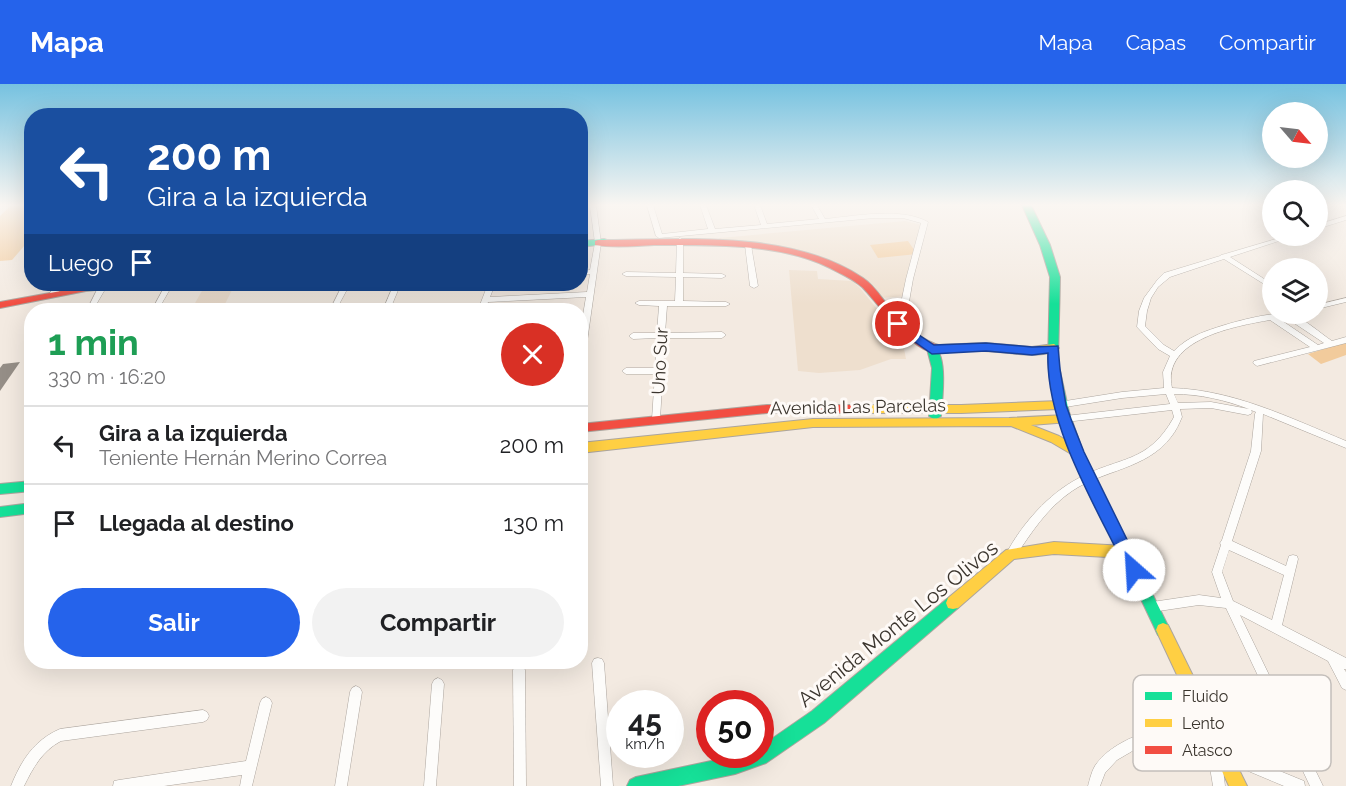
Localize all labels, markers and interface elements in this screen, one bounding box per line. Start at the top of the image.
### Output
text: Mapa [30,26,104,59]
text: Mapa [1038,30,1093,55]
text: Capas [1126,30,1186,55]
text: Compartir [1219,30,1316,55]
north arrow [1262,102,1328,168]
map controls [1262,102,1328,324]
text: 200 m [147,131,271,180]
icon: left [48,132,126,210]
button: search [1262,180,1328,246]
text: Gira a la izquierda [147,181,368,212]
icon: arrive [125,246,158,279]
text: Luego [48,250,113,276]
button: layers [1262,258,1328,324]
pin [872,298,923,349]
icon: arrive [881,307,914,340]
text: 1 min [48,321,139,363]
button: close [501,323,564,386]
street label: Uno Sur [647,326,672,395]
text: 330 m · 16:20 [48,365,166,389]
street label: Avenida Las Parcelas [770,394,946,419]
text: Gira a la izquierda [99,420,288,446]
icon: left [48,429,81,462]
text: 200 m [500,432,564,458]
text: Teniente Hernán Merino Correa [99,446,387,470]
icon: arrive [48,507,81,540]
text: Llegada al destino [99,510,294,536]
text: 130 m [504,510,564,536]
street label: Avenida Monte Los Olivos [793,535,1003,712]
position arrow [1102,538,1166,602]
button: Salir [48,588,300,657]
button: Compartir [312,588,564,657]
legend [1133,675,1331,771]
text: Fluido [1182,687,1228,706]
speed limit sign: 50 [696,690,774,768]
text: 45 [628,704,662,739]
text: Lento [1182,714,1225,733]
text: km/h [625,735,665,753]
text: Atasco [1182,741,1233,760]

